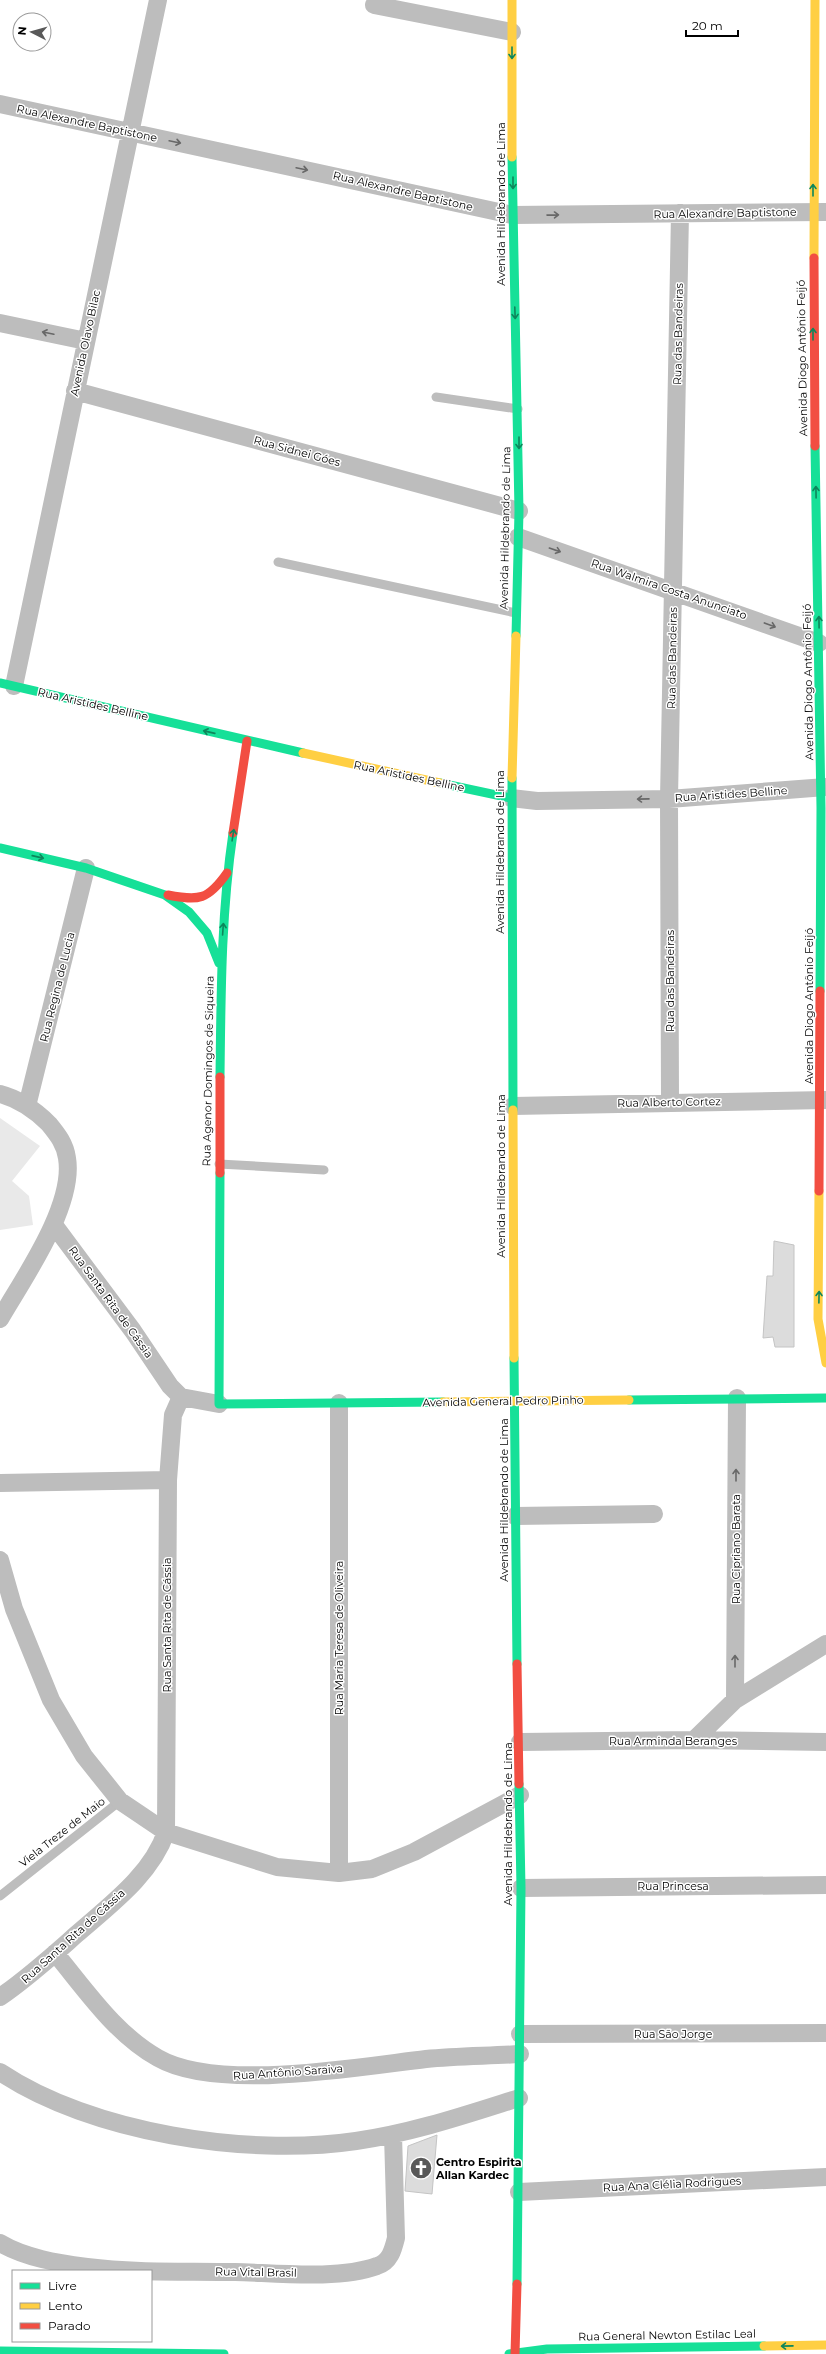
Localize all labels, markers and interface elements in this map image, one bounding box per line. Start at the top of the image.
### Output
north arrow [12,12,52,52]
scale bar [686,12,738,38]
text: 20 m [692,18,723,33]
text: N [15,26,29,36]
one-way arrow [508,46,516,59]
street label: Rua Alexandre Baptistone [15,101,159,145]
street label: Avenida Hildebrando de Lima [494,122,508,286]
one-way arrow [168,139,181,147]
one-way arrow [295,166,308,174]
street label: Rua Alexandre Baptistone [332,168,475,214]
one-way arrow [509,176,517,189]
one-way arrow [809,184,817,197]
street label: Rua Alexandre Baptistone [653,205,797,221]
one-way arrow [546,211,559,219]
street label: Avenida Diogo Antônio Feijó [794,280,810,436]
street label: Rua das Bandeiras [670,282,686,385]
street label: Avenida Olavo Bilac [67,289,103,397]
one-way arrow [511,306,519,319]
one-way arrow [41,328,54,336]
one-way arrow [809,328,817,341]
street label: Rua Sidnei Góes [252,433,343,469]
one-way arrow [515,436,523,449]
street label: Avenida Hildebrando de Lima [497,446,513,610]
one-way arrow [812,486,820,499]
one-way arrow [549,546,561,554]
street label: Rua Walmira Costa Anunciato [589,556,749,622]
street label: Avenida Diogo Antônio Feijó [800,604,816,760]
street label: Rua das Bandeiras [664,606,680,709]
one-way arrow [815,616,823,629]
one-way arrow [764,622,777,629]
street label: Rua Aristides Belline [36,684,150,724]
one-way arrow [203,727,216,735]
street label: Rua Aristides Belline [352,757,466,795]
street label: Avenida Hildebrando de Lima [493,770,507,934]
street label: Rua Aristides Belline [674,783,788,805]
one-way arrow [637,795,650,803]
one-way arrow [229,829,237,842]
one-way arrow [31,853,44,861]
one-way arrow [220,923,227,936]
street label: Avenida Diogo Antônio Feijó [802,928,816,1084]
street label: Rua das Bandeiras [663,929,677,1032]
street label: Rua Regina de Lucia [37,931,77,1043]
street label: Rua Agenor Domingos de Siqueira [199,976,217,1166]
street label: Avenida Hildebrando de Lima [494,1094,508,1258]
street label: Rua Alberto Cortez [617,1094,721,1110]
street label: Rua Santa Rita de Cássia [66,1243,156,1361]
one-way arrow [815,1291,822,1304]
street label: Avenida General Pedro Pinho [422,1393,584,1409]
street label: Avenida Hildebrando de Lima [497,1418,511,1582]
one-way arrow [732,1469,740,1482]
street label: Rua Cipriano Barata [729,1494,743,1604]
street label: Rua Santa Rita de Cássia [160,1558,174,1692]
street label: Rua Maria Teresa de Oliveira [332,1561,346,1715]
one-way arrow [731,1655,739,1668]
street label: Rua Arminda Beranges [609,1734,738,1748]
street label: Avenida Hildebrando de Lima [501,1742,515,1906]
street label: Viela Treze de Maio [16,1794,108,1870]
street label: Rua Princesa [637,1879,709,1893]
street label: Rua Santa Rita de Cássia [18,1886,128,1986]
street label: Rua São Jorge [634,2027,713,2041]
street label: Rua Antônio Saraiva [233,2061,343,2083]
church icon: Centro Espirita Allan Kardec [408,2155,434,2181]
place label: Centro Espirita Allan Kardec [435,2155,522,2182]
street label: Rua Ana Clélia Rodrigues [602,2173,742,2195]
street label: Rua Vital Brasil [215,2264,297,2280]
legend [12,2270,152,2342]
text: Livre [48,2278,77,2293]
text: Lento [48,2298,83,2313]
text: Parado [48,2318,91,2333]
street label: Rua General Newton Estilac Leal [578,2326,756,2344]
one-way arrow [781,2342,794,2350]

